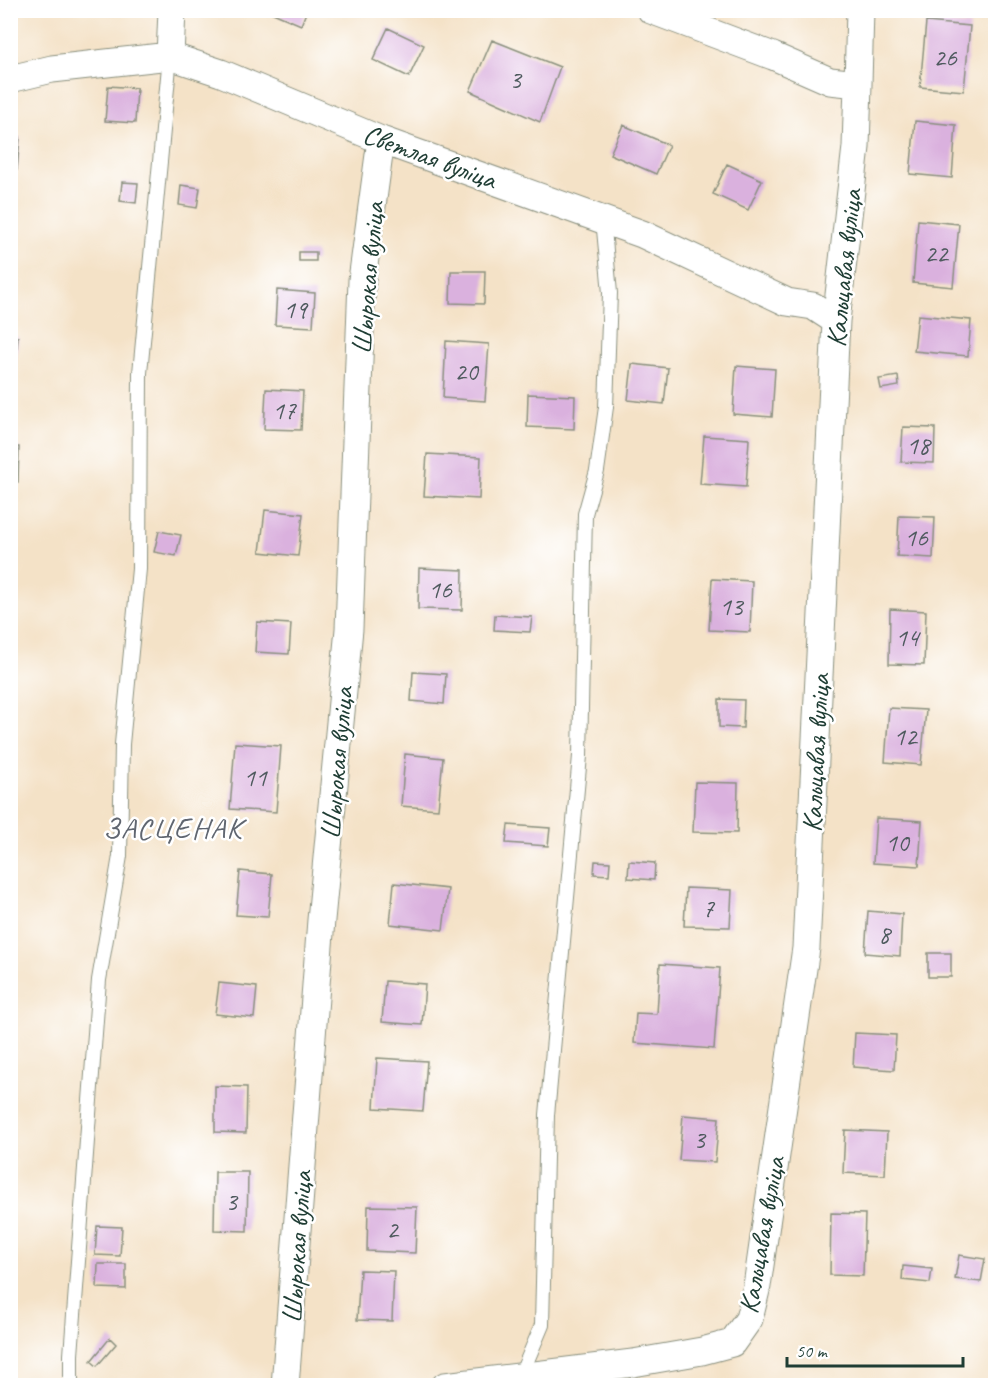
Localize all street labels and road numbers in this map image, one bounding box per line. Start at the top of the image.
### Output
street label: Светлая вуліца [358,116,503,197]
street label: Кальцавая вуліца [818,186,869,349]
street label: Шырокая вуліца [343,199,392,356]
street label: Кальцавая вуліца [794,671,837,833]
street label: Шырокая вуліца [312,684,361,841]
street label: Кальцавая вуліца [731,1152,793,1316]
street label: Шырокая вуліца [274,1168,319,1324]

